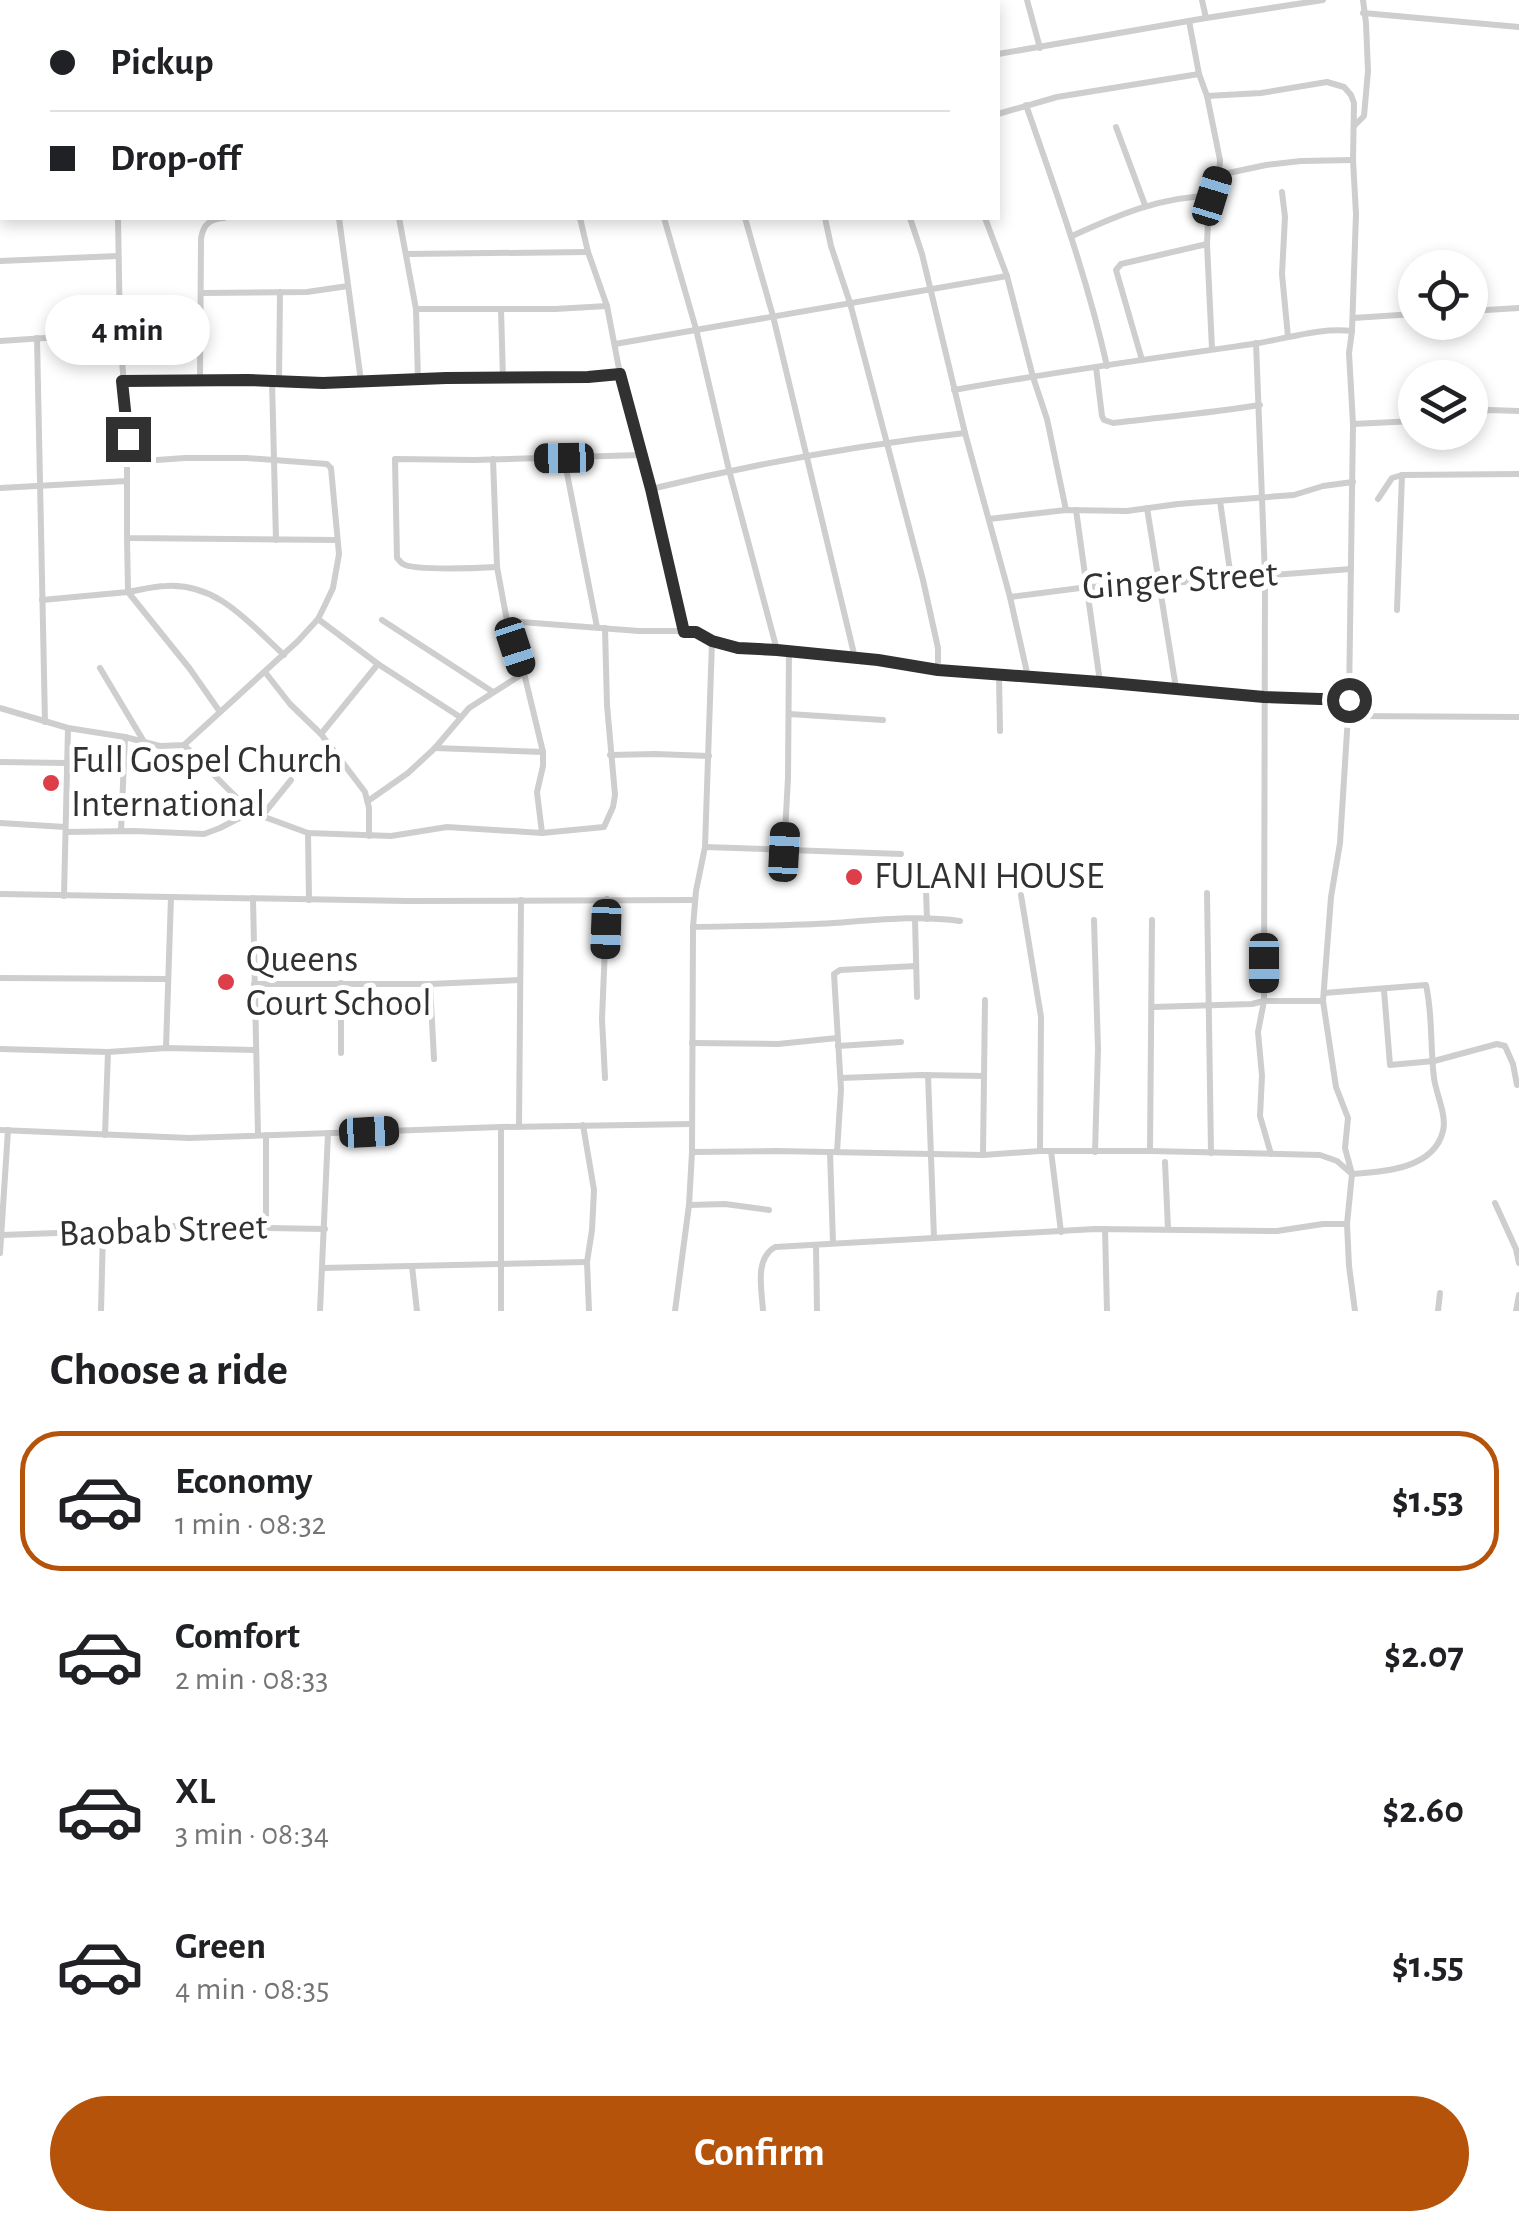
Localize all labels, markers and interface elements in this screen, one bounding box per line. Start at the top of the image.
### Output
text: Pickup [110,44,214,82]
text: Drop-off [110,140,241,178]
car [1189,163,1235,229]
map controls [1398,250,1488,450]
button: locate [1398,250,1488,340]
callout: 4 min [46,294,210,364]
text: 4 min [91,314,164,346]
button: layers [1398,360,1488,450]
route end [106,417,151,462]
car [534,442,594,474]
street label: Ginger Street [1081,555,1279,607]
car [491,614,539,680]
route start [1327,678,1372,723]
place label: Full Gospel Church International [71,742,343,824]
marker: Full Gospel Church International [40,772,62,794]
car [767,821,801,883]
place label: FULANI HOUSE [874,858,1104,896]
marker: FULANI HOUSE [843,866,865,888]
car [590,898,622,960]
car [1249,933,1279,993]
place label: Queens Court School [246,941,432,1023]
marker: Queens Court School [215,971,237,993]
car [338,1115,400,1149]
street label: Baobab Street [58,1208,268,1254]
text: Choose a ride [50,1348,288,1393]
icon: car [55,1456,145,1546]
text: Economy [175,1463,313,1501]
text: $1.53 [1392,1482,1464,1520]
text: 1 min · 08:32 [175,1508,326,1540]
icon: car [55,1611,145,1701]
text: Comfort [175,1618,300,1656]
text: $2.07 [1384,1637,1464,1675]
text: 2 min · 08:33 [175,1663,328,1695]
icon: car [55,1766,145,1856]
text: XL [175,1773,215,1811]
text: $2.60 [1382,1792,1464,1830]
text: 3 min · 08:34 [175,1818,329,1850]
icon: car [55,1921,145,2011]
text: Green [175,1928,266,1966]
text: $1.55 [1392,1947,1464,1985]
text: 4 min · 08:35 [175,1973,329,2005]
button: Confirm [50,2096,1469,2211]

